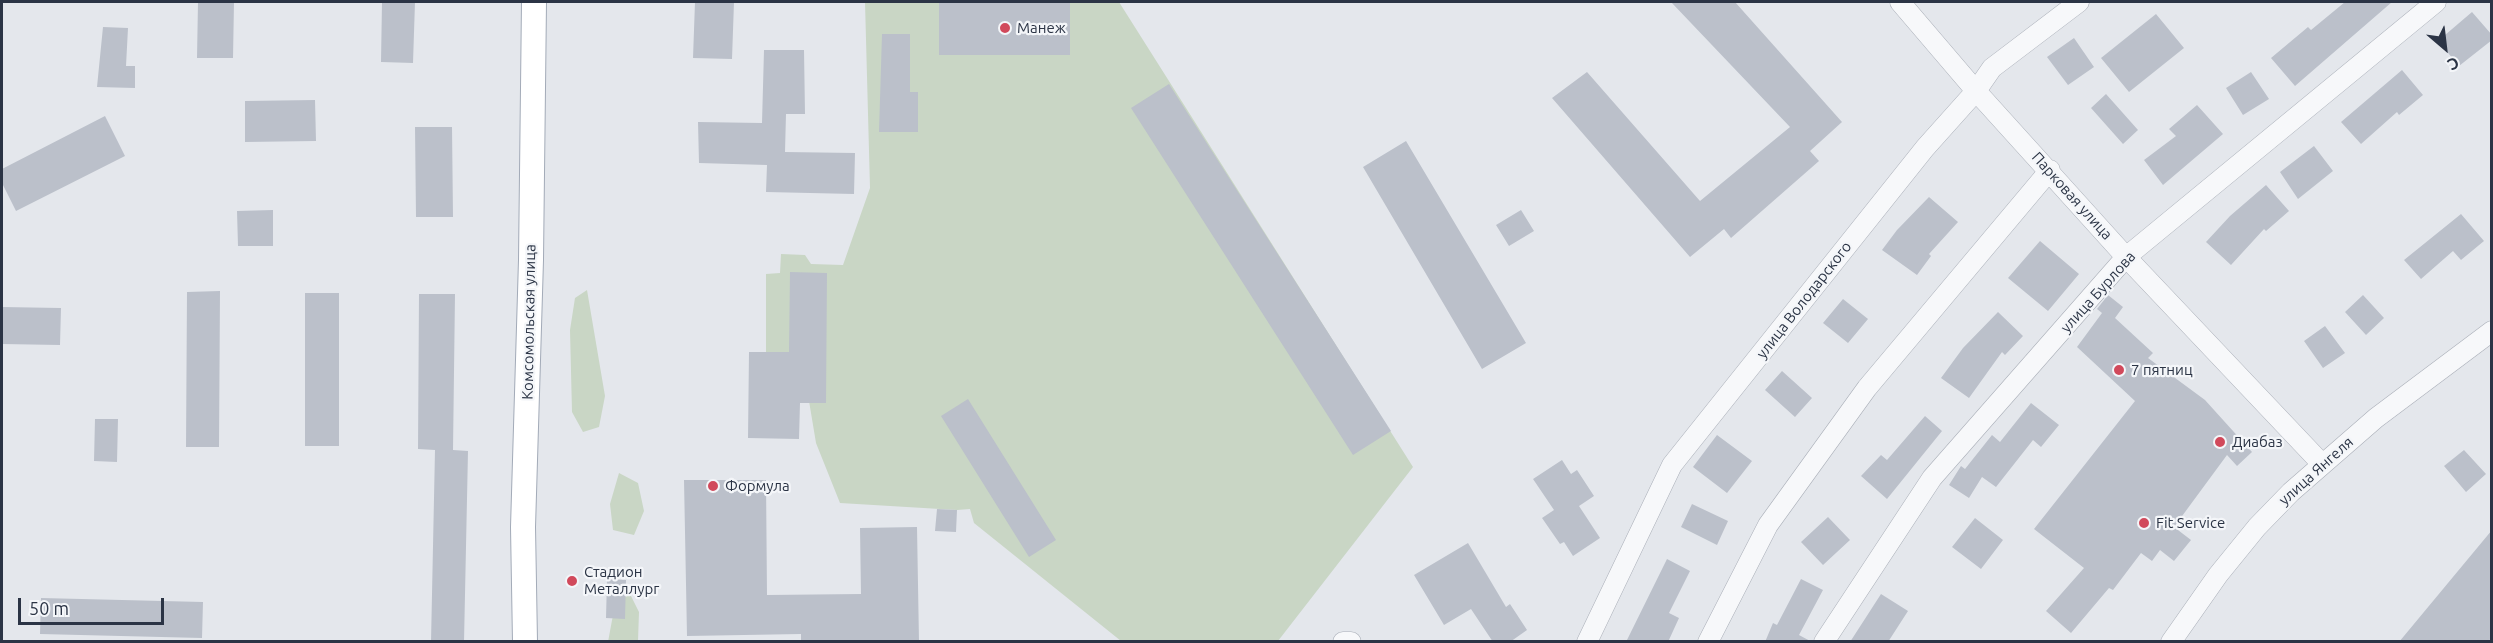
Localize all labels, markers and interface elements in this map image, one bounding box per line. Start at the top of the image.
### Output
north arrow [2415,18,2475,78]
place label: Манеж [1017,19,1066,37]
marker: Манеж [998,21,1012,35]
text: С [2445,54,2462,74]
street label: Парковая улица [2028,149,2116,243]
street label: улица Володарского [1753,238,1855,362]
street label: Комсомольская улица [519,244,539,400]
street label: улица Бурлова [2057,248,2139,336]
place label: 7 пятниц [2131,361,2193,379]
marker: 7 пятниц [2112,363,2126,377]
place label: Диабаз [2232,433,2283,451]
street label: улица Янгеля [2275,433,2357,509]
marker: Диабаз [2213,435,2227,449]
place label: Формула [725,477,790,495]
marker: Формула [706,479,720,493]
place label: Fit Service [2156,514,2225,532]
marker: Fit Service [2137,516,2151,530]
place label: Стадион Металлург [584,563,659,598]
marker: Стадион Металлург [565,574,579,588]
scale bar [21,586,166,624]
text: 50 m [29,598,69,618]

